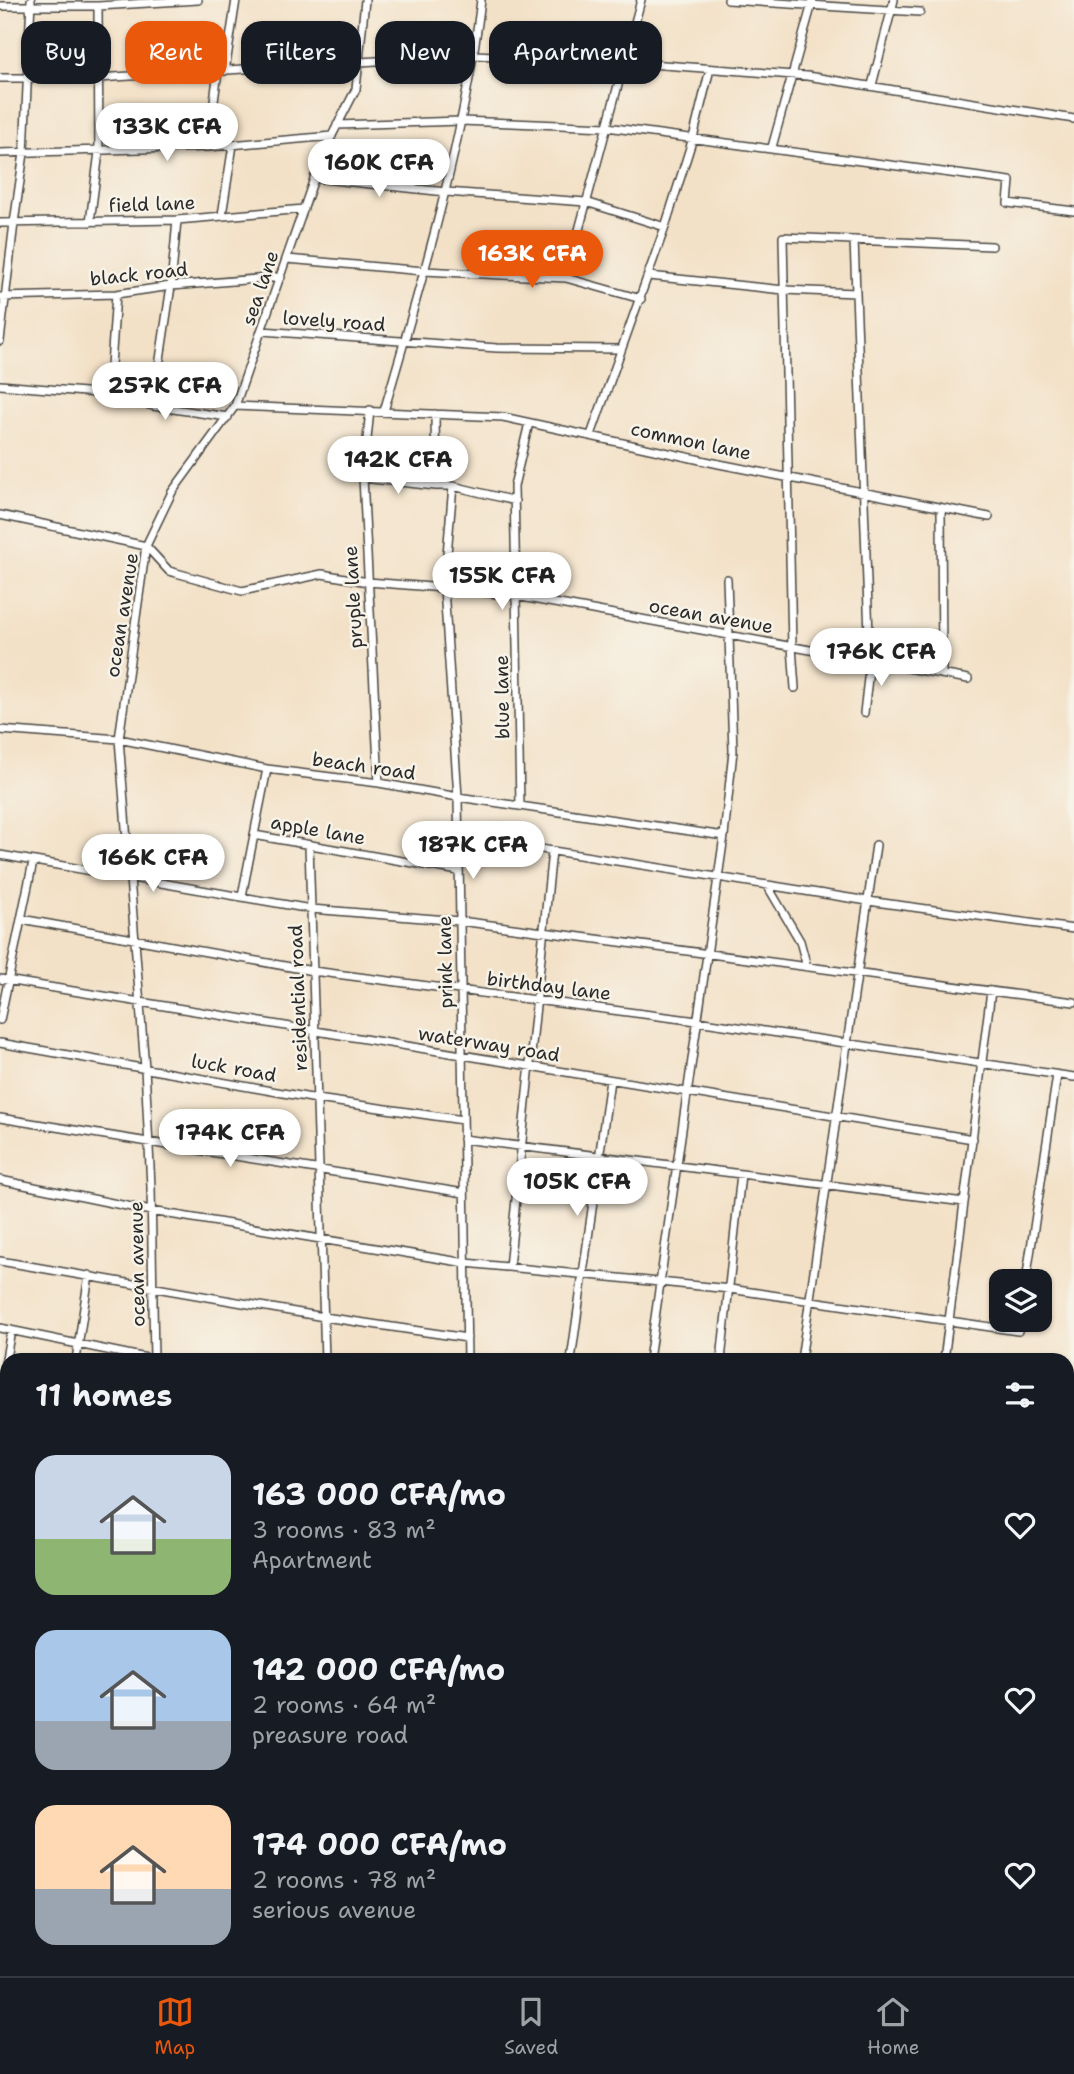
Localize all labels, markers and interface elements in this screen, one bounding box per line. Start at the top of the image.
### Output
chip: Buy [21,21,111,84]
chip: Rent [125,21,227,84]
chip: Filters [241,21,361,84]
chip: New [375,21,475,84]
chip: Apartment [489,21,662,84]
pin: 133K CFA [95,104,239,163]
text: 133K CFA [112,111,222,141]
pin: 160K CFA [307,140,451,199]
text: 160K CFA [324,147,434,177]
street label: field lane [108,190,196,218]
pin: 163K CFA [460,230,604,290]
text: 163K CFA [477,238,587,268]
street label: sea lane [236,247,284,329]
street label: black road [89,256,189,292]
street label: lovely road [282,305,386,337]
pin: 257K CFA [93,362,237,422]
text: 257K CFA [108,370,222,400]
street label: common lane [628,416,754,466]
pin: 142K CFA [326,436,470,496]
text: 142K CFA [343,444,453,474]
street label: pruple lane [338,545,368,649]
street label: ocean avenue [100,551,144,679]
pin: 155K CFA [430,552,574,612]
text: 155K CFA [448,560,556,590]
street label: ocean avenue [647,593,775,639]
pin: 176K CFA [809,628,953,688]
text: 176K CFA [826,636,936,666]
street label: blue lane [489,655,515,739]
street label: beach road [311,746,417,786]
street label: apple lane [269,809,367,851]
pin: 187K CFA [401,822,545,881]
text: 187K CFA [418,829,528,859]
pin: 166K CFA [81,834,225,894]
text: 166K CFA [98,842,208,872]
street label: prink lane [432,915,458,1009]
street label: residential road [283,924,313,1072]
street label: birthday lane [486,966,612,1006]
street label: waterway road [416,1020,562,1068]
street label: luck road [189,1048,279,1088]
pin: 174K CFA [158,1110,302,1169]
text: 174K CFA [175,1117,285,1147]
pin: 105K CFA [505,1158,649,1218]
text: 105K CFA [523,1166,631,1196]
street label: ocean avenue [123,1201,151,1327]
map controls [989,1269,1052,1332]
button: layers [989,1269,1052,1332]
text: 11 homes [35,1375,172,1416]
icon: filters [1001,1376,1039,1414]
text: 163 000 CFA/mo [252,1474,506,1515]
icon: home [91,1483,175,1567]
icon: heart [1001,1506,1039,1544]
text: 3 rooms · 83 m² [252,1515,436,1545]
text: Apartment [252,1545,372,1575]
text: 142 000 CFA/mo [252,1649,505,1690]
icon: home [91,1658,175,1742]
icon: heart [1001,1681,1039,1719]
text: 2 rooms · 64 m² [252,1690,436,1720]
text: preasure road [252,1720,408,1750]
text: 174 000 CFA/mo [252,1824,507,1865]
icon: home [91,1833,175,1917]
icon: heart [1001,1856,1039,1894]
text: 2 rooms · 78 m² [252,1865,436,1895]
text: serious avenue [252,1895,416,1925]
tab: Map [155,1993,195,2060]
tab: Saved [504,1993,558,2060]
tab: Home [867,1993,919,2060]

